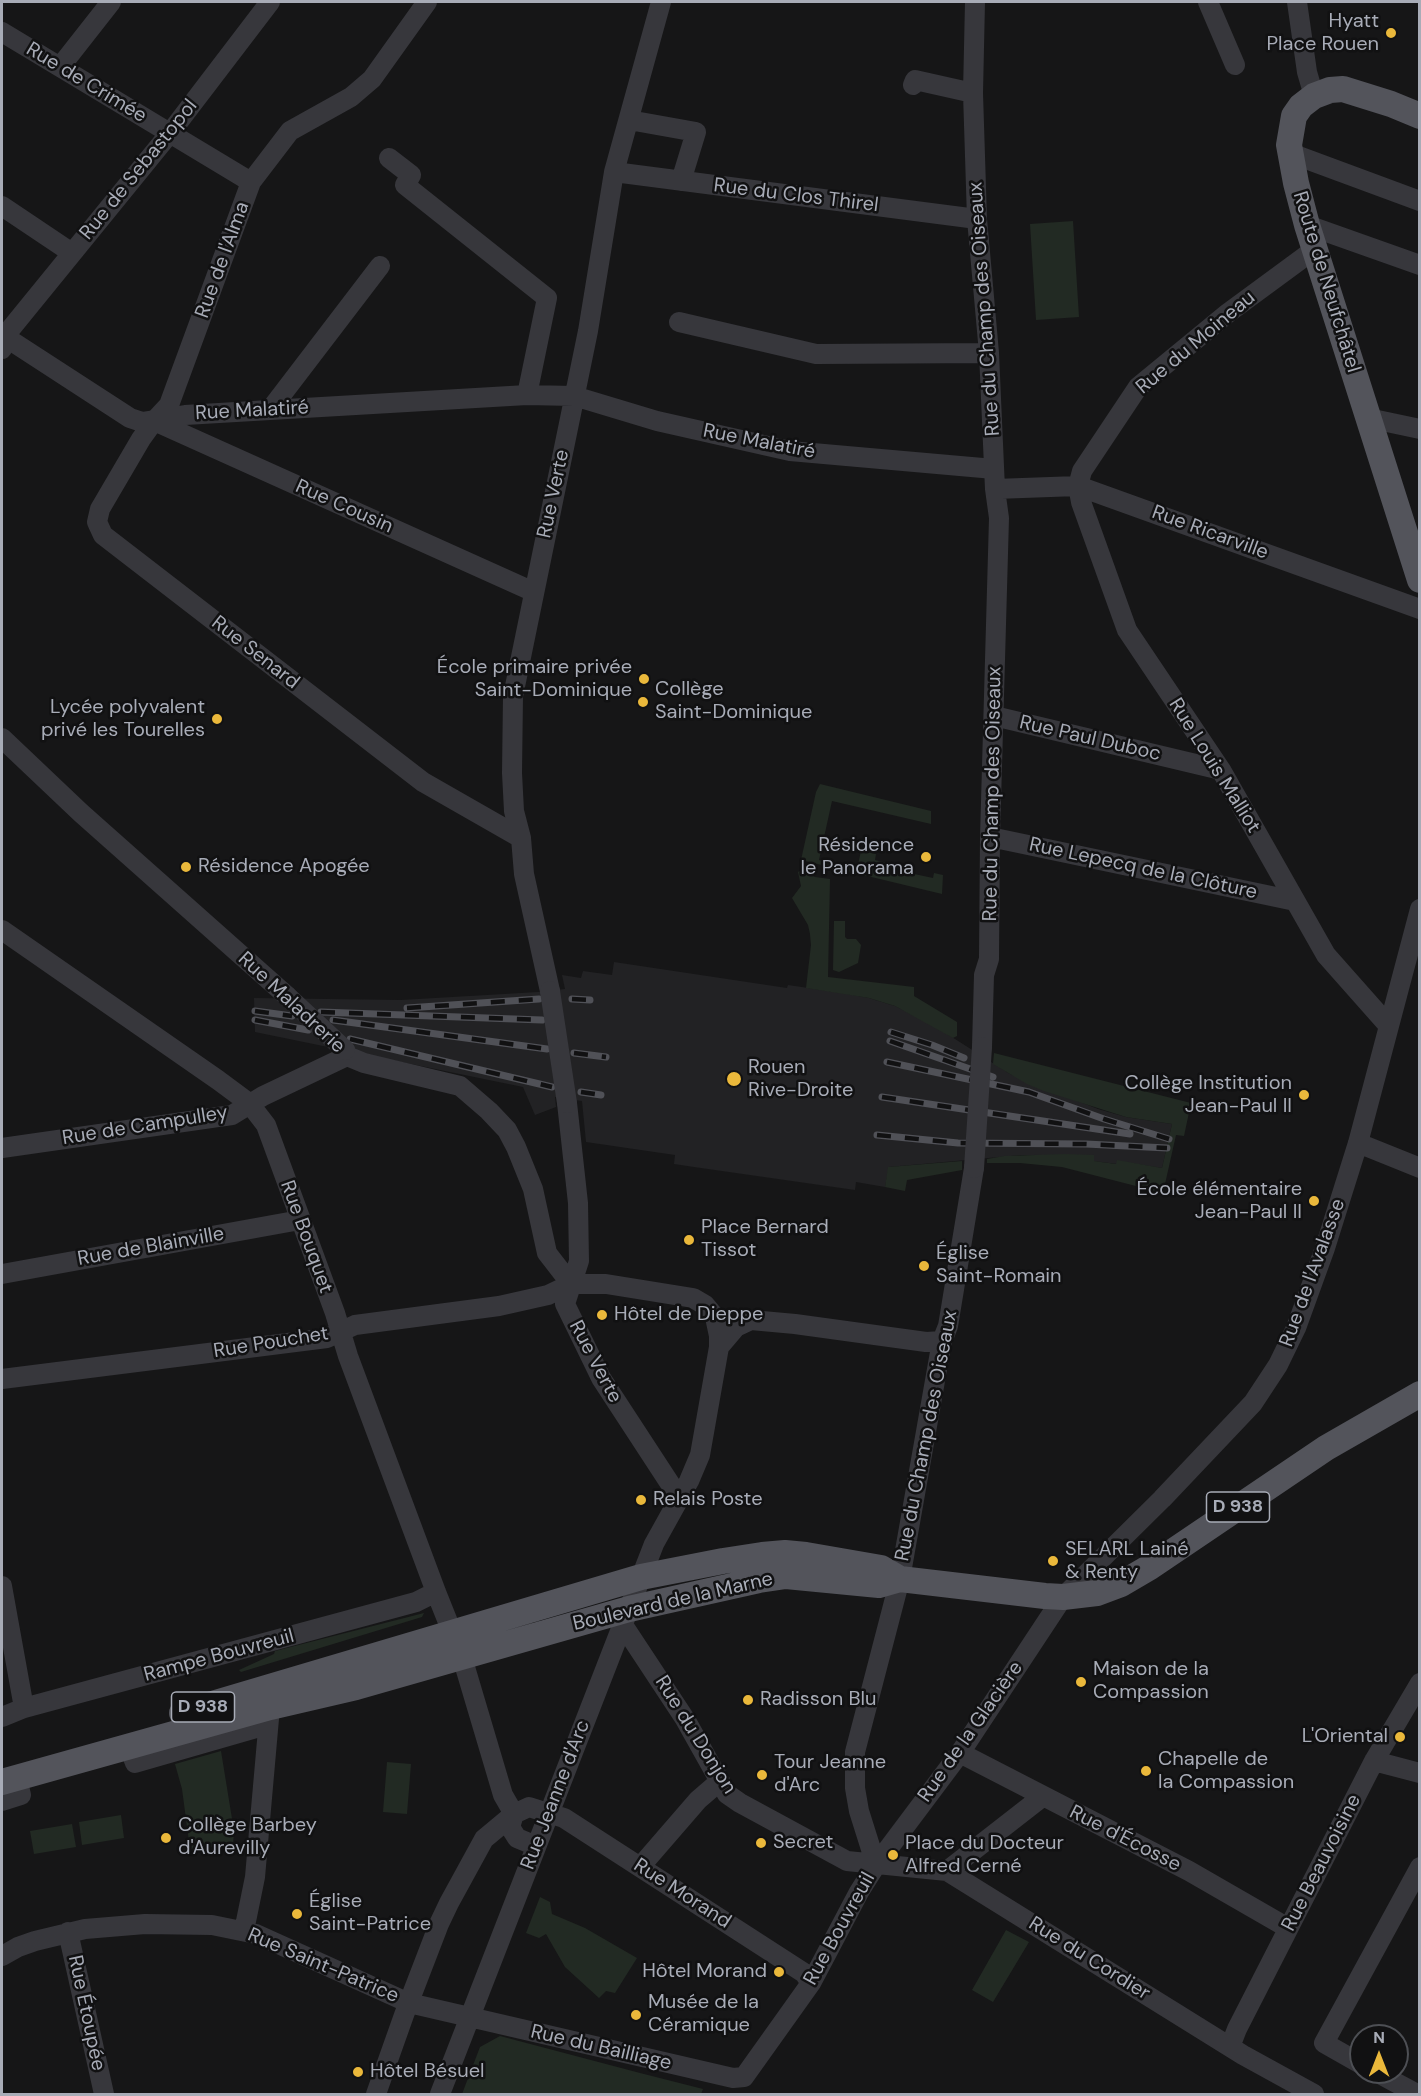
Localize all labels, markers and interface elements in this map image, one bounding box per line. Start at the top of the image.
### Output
place label: Hyatt Place Rouen [1267,10,1379,57]
marker: Hyatt Place Rouen [1384,26,1398,40]
street label: Rue de Crimée [21,38,151,128]
street label: Rue de Sebastopol [75,95,203,245]
street label: Rue du Clos Thirel [712,174,880,218]
street label: Rue du Champ des Oiseaux [964,181,1006,437]
street label: Route de Neufchâtel [1287,189,1365,375]
street label: Rue de l'Alma [191,199,255,321]
street label: Rue du Moineau [1132,286,1260,400]
street label: Rue Malatiré [195,396,309,426]
street label: Rue Malatiré [701,419,817,465]
street label: Rue Verte [533,448,575,540]
street label: Rue Cousin [292,475,396,539]
street label: Rue Ricarville [1149,501,1271,565]
street label: Rue Senard [206,611,304,695]
place label: École primaire privée Saint-Dominique [437,656,632,703]
street label: Rue du Champ des Oiseaux [979,666,1007,922]
marker: École primaire privée Saint-Dominique [637,672,651,686]
place label: Collège Saint-Dominique [655,678,812,725]
street label: Rue Louis Malliot [1163,694,1265,838]
marker: Collège Saint-Dominique [636,695,650,709]
place label: Lycée polyvalent privé les Tourelles [41,696,205,743]
street label: Rue Paul Duboc [1017,711,1163,767]
marker: Lycée polyvalent privé les Tourelles [210,712,224,726]
street label: Rue Lepecq de la Clôture [1027,833,1259,905]
place label: Résidence le Panorama [801,834,914,881]
marker: Résidence le Panorama [919,850,933,864]
place label: Résidence Apogée [198,855,370,879]
marker: Résidence Apogée [179,860,193,874]
street label: Rue Maladrerie [233,947,349,1059]
place label: Rouen Rive-Droite [748,1056,853,1103]
marker: Rouen Rive-Droite [725,1070,743,1088]
place label: Collège Institution Jean-Paul II [1124,1072,1292,1119]
marker: Collège Institution Jean-Paul II [1297,1088,1311,1102]
street label: Rue de Campulley [61,1101,229,1151]
street label: Rue Bouquet [275,1177,337,1297]
place label: École élémentaire Jean-Paul II [1137,1178,1302,1225]
marker: École élémentaire Jean-Paul II [1307,1194,1321,1208]
street label: Rue de l'Avalasse [1275,1196,1351,1350]
place label: Place Bernard Tissot [701,1216,829,1263]
street label: Rue de Blainville [76,1222,226,1272]
marker: Place Bernard Tissot [682,1233,696,1247]
place label: Église Saint-Romain [936,1242,1062,1289]
marker: Église Saint-Romain [917,1259,931,1273]
place label: Hôtel de Dieppe [614,1303,763,1327]
marker: Hôtel de Dieppe [595,1308,609,1322]
street label: Rue du Champ des Oiseaux [891,1309,963,1563]
street label: Rue Verte [563,1317,627,1407]
street label: Rue Pouchet [212,1322,330,1364]
place label: Relais Poste [653,1488,763,1512]
road number: D 938 [1206,1492,1270,1522]
marker: Relais Poste [634,1493,648,1507]
place label: SELARL Lainé & Renty [1065,1538,1189,1585]
marker: SELARL Lainé & Renty [1046,1554,1060,1568]
street label: Boulevard de la Marne [571,1567,775,1637]
street label: Rampe Bouvreuil [141,1624,297,1688]
street label: Rue de la Glacière [913,1657,1029,1807]
place label: Maison de la Compassion [1093,1658,1209,1705]
street label: Rue du Donjon [649,1672,741,1798]
marker: Maison de la Compassion [1074,1675,1088,1689]
place label: Radisson Blu [760,1688,877,1712]
road number: D 938 [172,1692,234,1722]
marker: Radisson Blu [741,1693,755,1707]
street label: Rue Jeanne d'Arc [516,1717,596,1873]
place label: L'Oriental [1302,1725,1388,1749]
marker: L'Oriental [1393,1730,1407,1744]
place label: Chapelle de la Compassion [1158,1748,1294,1795]
place label: Tour Jeanne d'Arc [774,1751,886,1798]
marker: Chapelle de la Compassion [1139,1764,1153,1778]
marker: Tour Jeanne d'Arc [755,1768,769,1782]
street label: Rue Beauvoisine [1277,1791,1367,1935]
street label: Rue d'Écosse [1065,1801,1185,1877]
place label: Collège Barbey d'Aurevilly [178,1814,317,1861]
marker: Collège Barbey d'Aurevilly [159,1831,173,1845]
place label: Secret [773,1831,833,1855]
place label: Place du Docteur Alfred Cerné [905,1832,1064,1879]
marker: Secret [754,1836,768,1850]
marker: Place du Docteur Alfred Cerné [886,1848,900,1862]
street label: Rue Morand [629,1854,735,1934]
street label: Rue Bouvreuil [799,1869,881,1989]
place label: Église Saint-Patrice [309,1890,431,1937]
marker: Église Saint-Patrice [290,1907,304,1921]
street label: Rue du Cordier [1024,1912,1154,2006]
street label: Rue Saint-Patrice [244,1923,402,2009]
street label: Rue Étoupée [62,1953,110,2073]
place label: Hôtel Morand [642,1960,767,1984]
marker: Hôtel Morand [772,1965,786,1979]
place label: Musée de la Céramique [648,1991,759,2038]
marker: Musée de la Céramique [629,2008,643,2022]
street label: Rue du Bailliage [528,2020,674,2076]
north arrow [1349,2024,1409,2084]
text: N [1373,2027,1385,2048]
place label: Hôtel Bésuel [370,2060,485,2084]
marker: Hôtel Bésuel [351,2065,365,2079]

